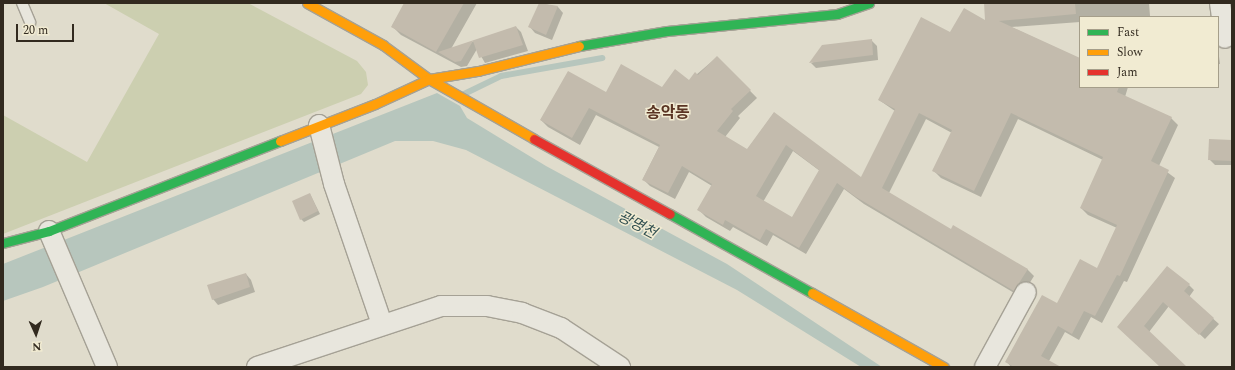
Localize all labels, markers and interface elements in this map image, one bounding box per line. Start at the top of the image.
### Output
scale bar [18,16,76,42]
legend [1079,16,1219,88]
text: 20 m [23,21,48,40]
text: Fast [1117,23,1139,42]
text: Slow [1117,43,1142,62]
text: Jam [1117,63,1138,82]
district label: 송악동 [646,103,690,123]
water label: 광명천 [614,207,660,243]
north arrow [16,314,56,354]
text: N [32,338,42,355]

